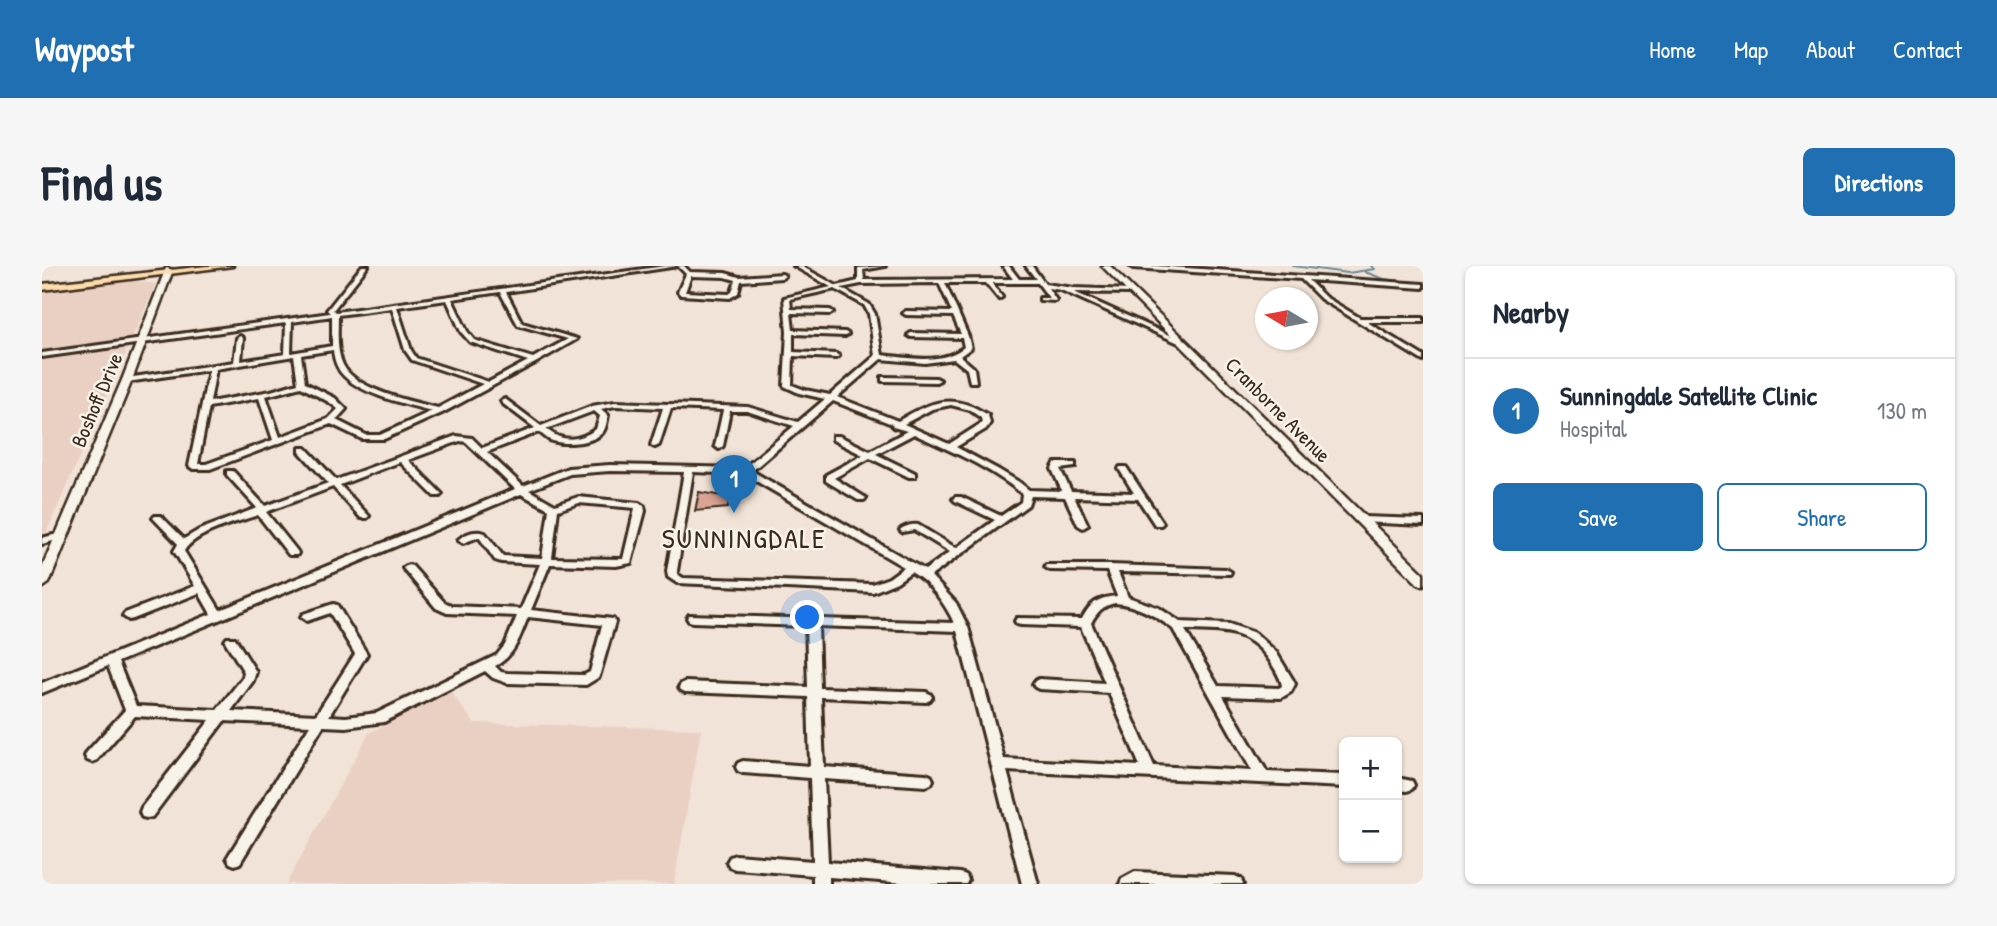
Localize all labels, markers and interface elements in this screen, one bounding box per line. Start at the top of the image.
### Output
text: Waypost [35,27,134,71]
text: Home [1649,33,1696,65]
text: Map [1734,33,1768,65]
text: About [1806,33,1855,65]
text: Contact [1893,33,1962,65]
button: Directions [1803,148,1955,216]
text: Find us [42,149,162,215]
north arrow [1255,287,1318,350]
text: Nearby [1493,292,1569,332]
street label: Boshoff Drive [64,348,129,451]
street label: Cranborne Avenue [1219,350,1338,469]
text: Sunningdale Satellite Clinic [1560,378,1817,413]
text: 1 [1512,395,1520,426]
text: 130 m [1877,395,1927,426]
text: Hospital [1560,413,1627,444]
pin: 1 [711,455,757,513]
button: Save [1493,483,1703,551]
button: Share [1717,483,1927,551]
district label: SUNNINGDALE [662,519,826,557]
your location [790,600,824,634]
map controls [1339,737,1402,863]
button: + [1339,737,1402,800]
button: − [1339,800,1402,863]

